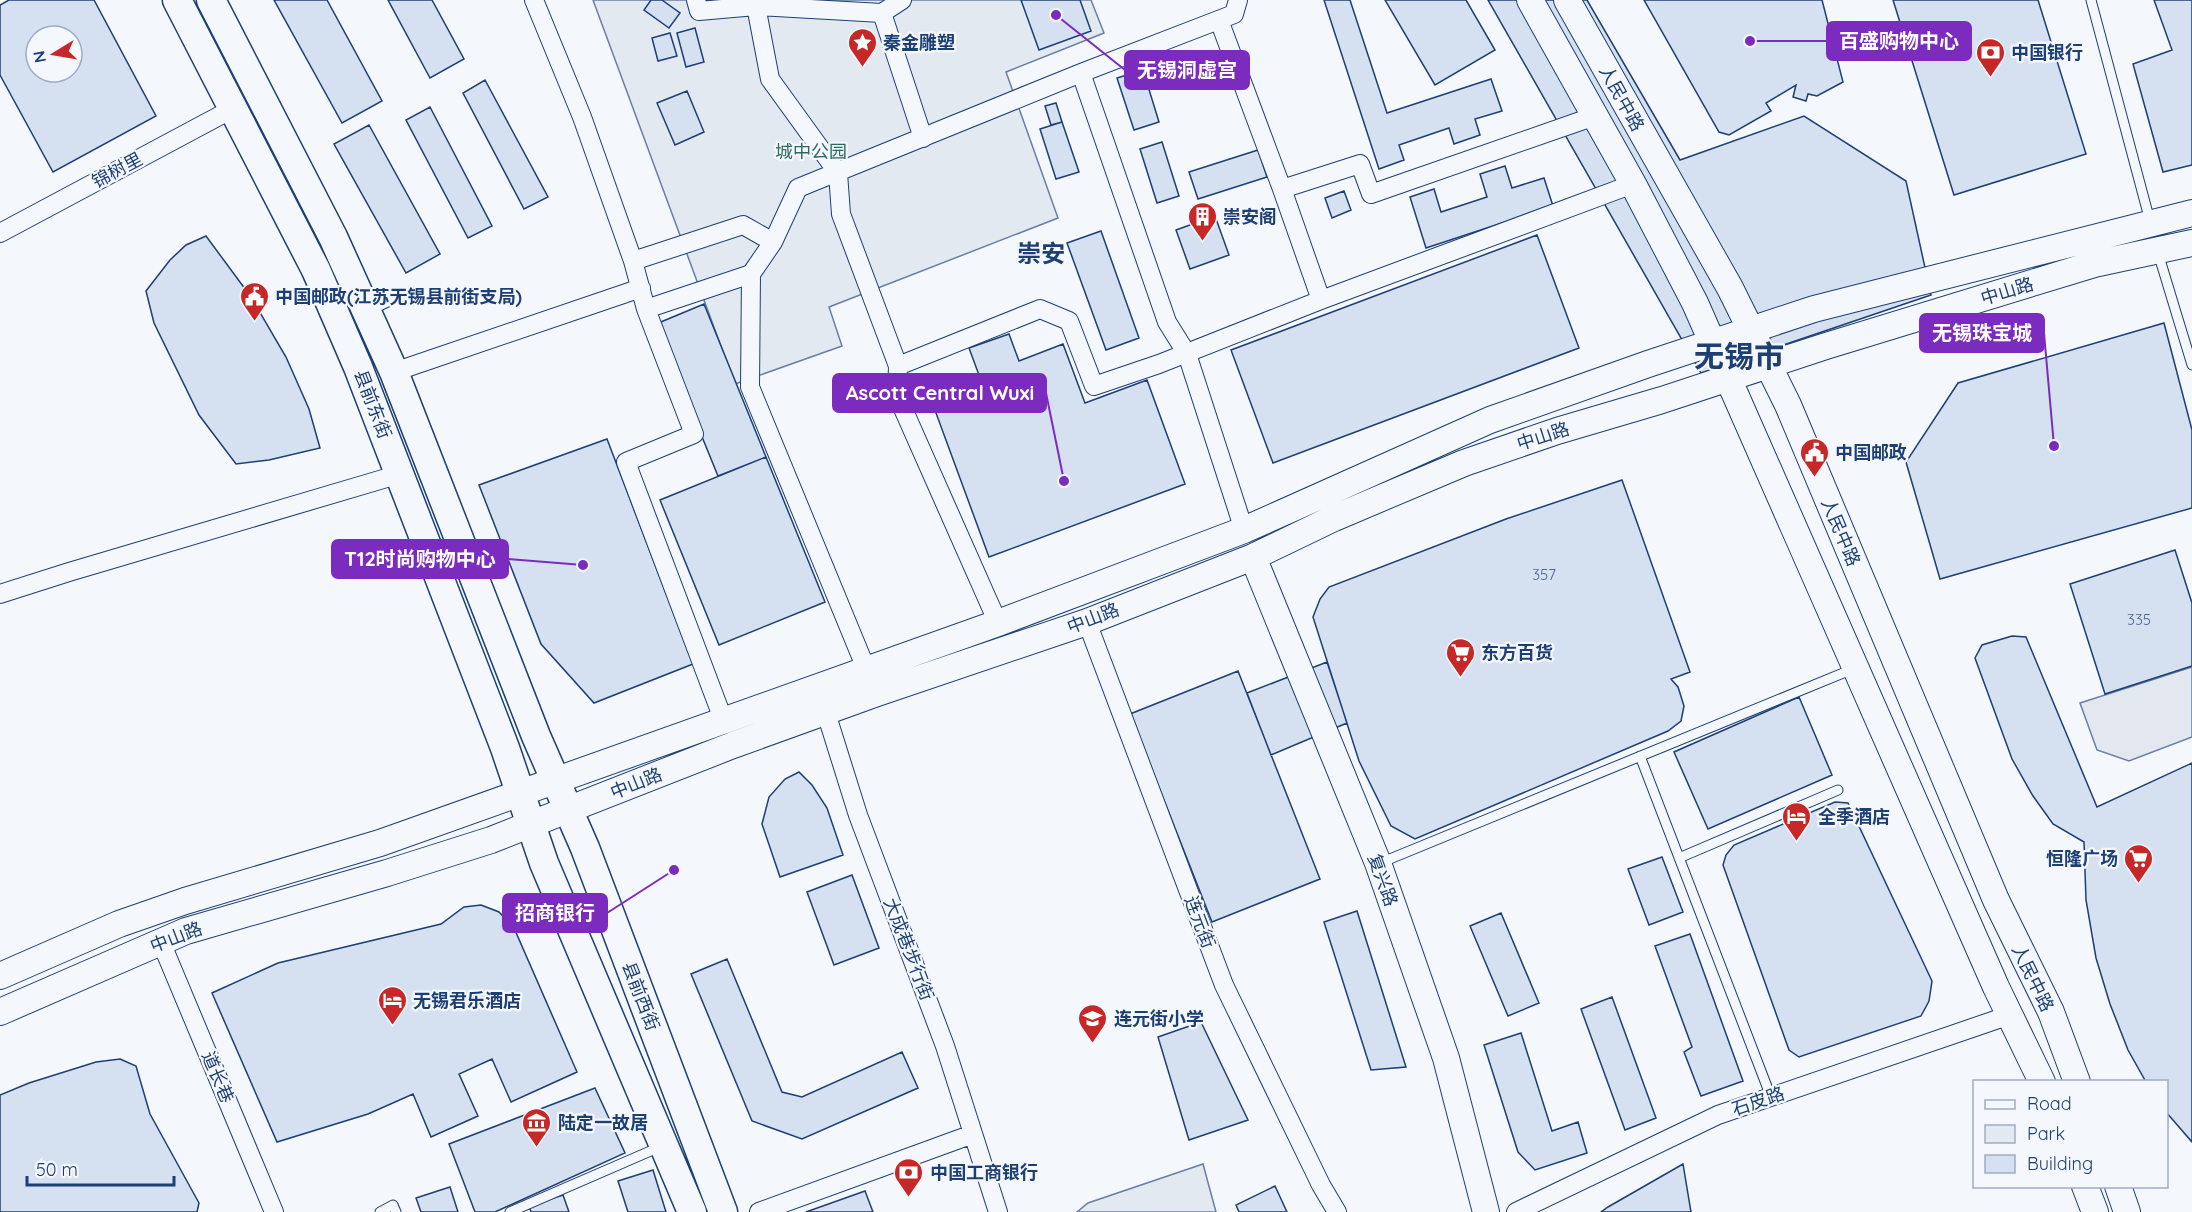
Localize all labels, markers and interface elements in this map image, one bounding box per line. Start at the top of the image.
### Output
callout: 百盛购物中心 [1827,22,1971,60]
north arrow [24,24,84,84]
place icon: 秦金雕塑 [846,26,878,68]
text: 百盛购物中心 [1839,28,1959,53]
place label: 秦金雕塑 [883,31,955,54]
bank icon: 中国银行 [1974,36,2006,78]
place label: 中国银行 [2011,41,2083,64]
text: N [28,49,50,65]
callout: 无锡洞虚宫 [1125,51,1249,89]
text: 无锡洞虚宫 [1137,57,1237,82]
street label: 人民中路 [1594,61,1650,135]
park label: 城中公园 [775,140,847,163]
street label: 锦树里 [88,147,146,193]
building icon: 崇安阁 [1186,200,1218,242]
place label: 崇安阁 [1223,205,1277,228]
district label: 崇安 [1017,238,1065,268]
street label: 中山路 [1978,272,2036,310]
public building icon: 中国邮政(江苏无锡县前街支局) [238,280,270,322]
place label: 中国邮政(江苏无锡县前街支局) [275,285,522,308]
callout: 无锡珠宝城 [1920,314,2044,352]
text: 无锡珠宝城 [1932,320,2032,345]
district label: 无锡市 [1694,337,1784,375]
street label: 县前东街 [349,366,397,442]
callout: Ascott Central Wuxi [833,374,1046,412]
text: Ascott Central Wuxi [846,380,1034,405]
street label: 中山路 [1514,417,1572,455]
public building icon: 中国邮政 [1798,436,1830,478]
place label: 中国邮政 [1835,441,1907,464]
street label: 人民中路 [1816,494,1866,570]
callout: T12时尚购物中心 [332,540,508,578]
text: T12时尚购物中心 [344,546,496,571]
house number: 357 [1532,565,1556,584]
street label: 中山路 [1064,598,1122,638]
house number: 335 [2127,610,2151,629]
supermarket icon: 东方百货 [1444,636,1476,678]
place label: 东方百货 [1481,641,1553,664]
street label: 中山路 [607,762,665,804]
hotel icon: 全季酒店 [1781,800,1813,842]
place label: 全季酒店 [1818,805,1890,828]
supermarket icon: 恒隆广场 [2123,842,2155,884]
place label: 恒隆广场 [2046,847,2118,870]
street label: 复兴路 [1363,851,1403,909]
street label: 连元街 [1180,893,1220,951]
callout: 招商银行 [503,894,607,932]
street label: 大成巷步行街 [879,894,939,1004]
text: 招商银行 [515,900,595,925]
street label: 中山路 [147,917,205,957]
street label: 人民中路 [2007,941,2059,1015]
street label: 县前西街 [617,958,665,1034]
hotel icon: 无锡君乐酒店 [376,984,408,1026]
place label: 无锡君乐酒店 [413,989,521,1012]
school or university icon: 连元街小学 [1077,1002,1109,1044]
place label: 连元街小学 [1114,1007,1204,1030]
street label: 道长巷 [197,1048,239,1106]
legend [1973,1080,2168,1188]
street label: 石皮路 [1729,1081,1787,1121]
text: Road [2027,1092,2072,1115]
museum icon: 陆定一故居 [521,1106,553,1148]
place label: 陆定一故居 [558,1111,648,1134]
text: Park [2027,1122,2065,1145]
scale bar [27,1149,174,1187]
text: Building [2027,1152,2093,1175]
bank icon: 中国工商银行 [893,1156,925,1198]
text: 50 m [36,1158,78,1181]
place label: 中国工商银行 [930,1161,1038,1184]

